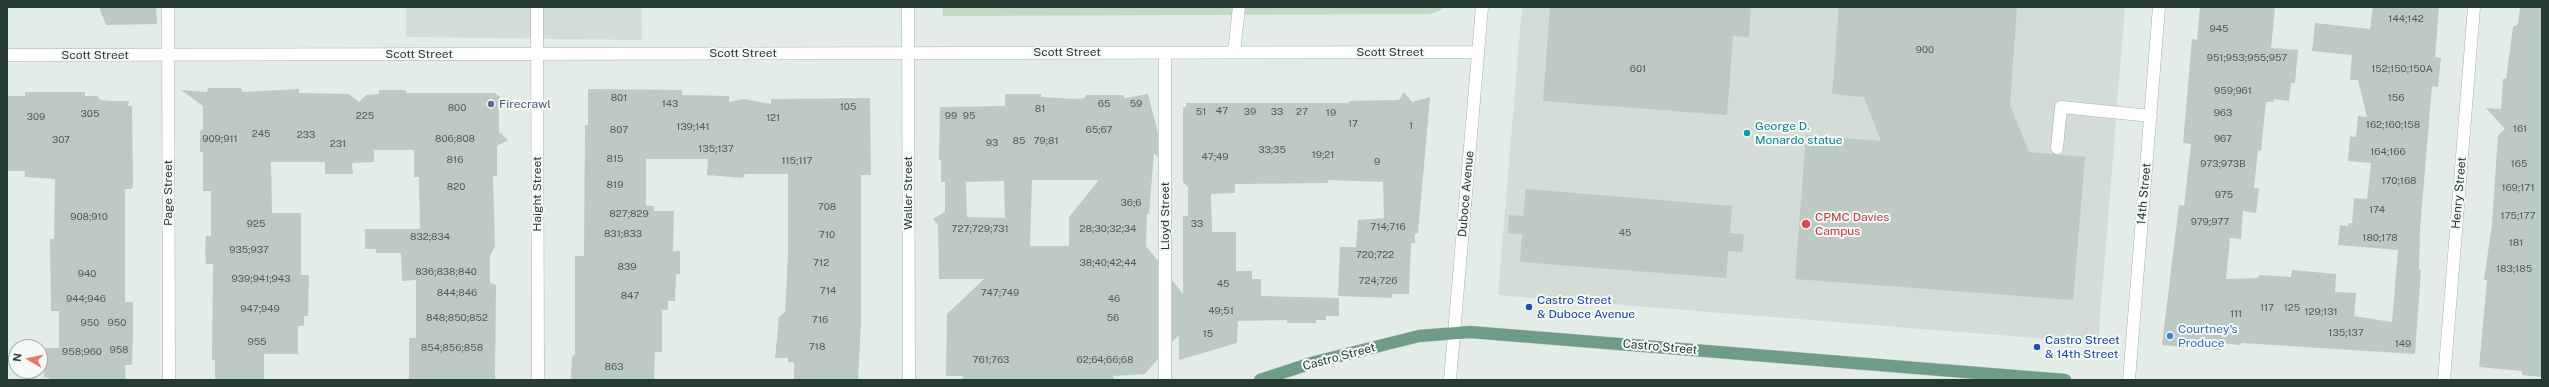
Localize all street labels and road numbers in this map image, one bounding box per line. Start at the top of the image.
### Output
street label: Scott Street [1033,45,1101,59]
street label: Scott Street [1356,45,1424,59]
street label: Scott Street [709,46,777,60]
street label: Scott Street [385,47,453,61]
street label: Scott Street [61,48,129,62]
street label: Duboce Avenue [1455,150,1477,238]
street label: Haight Street [530,156,544,232]
street label: Waller Street [901,156,915,230]
street label: Henry Street [2449,156,2469,230]
street label: Page Street [161,160,175,226]
street label: 14th Street [2134,163,2154,225]
street label: Lloyd Street [1158,182,1172,250]
street label: Castro Street [1622,337,1698,357]
street label: Castro Street [1301,340,1377,374]

